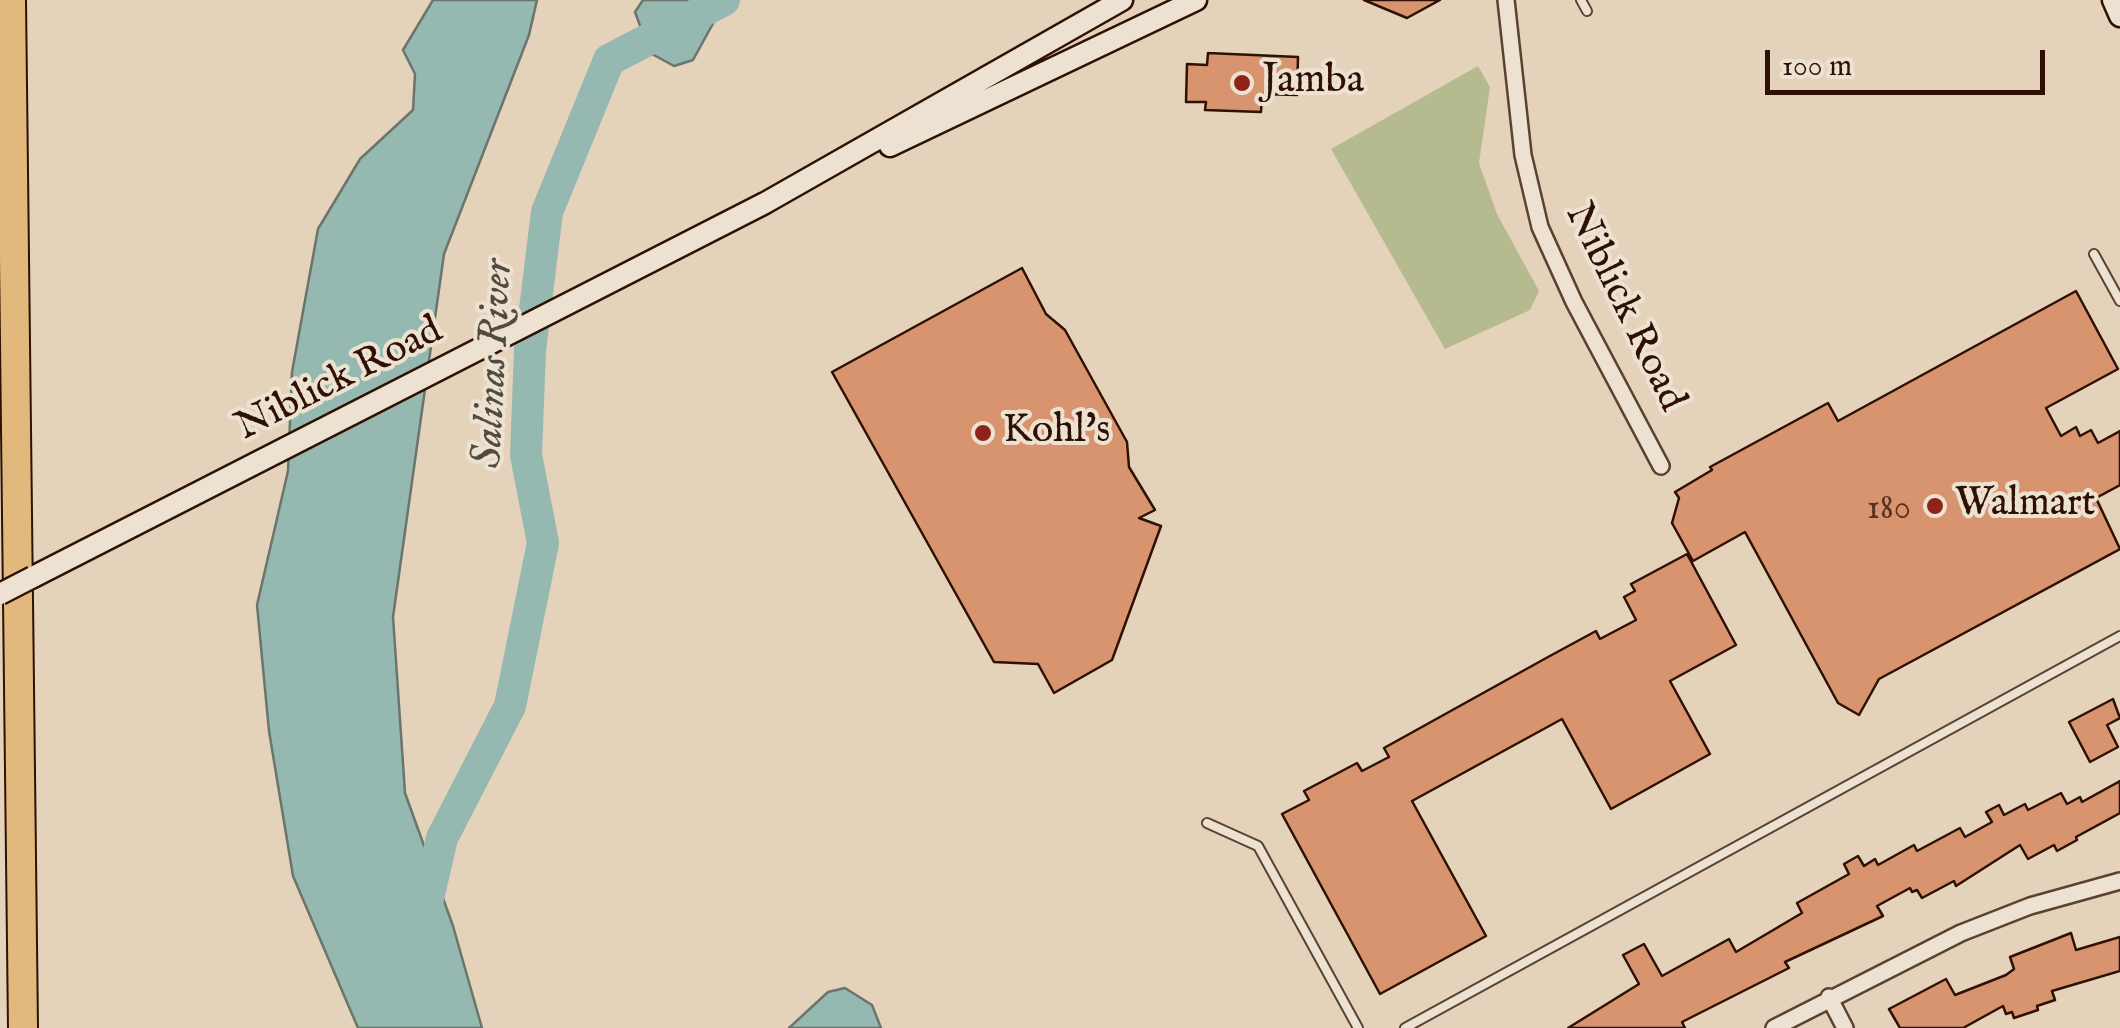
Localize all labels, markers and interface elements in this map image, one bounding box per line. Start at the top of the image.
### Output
scale bar [1770,30,2050,92]
text: 100 m [1782,48,1852,86]
place label: Jamba [1262,59,1364,107]
marker: Jamba [1231,72,1253,94]
street label: Niblick Road [1552,196,1694,420]
water label: Salinas River [465,258,527,470]
street label: Niblick Road [229,308,451,454]
place label: Kohl's [1003,409,1110,457]
marker: Kohl's [972,422,994,444]
place label: Walmart [1955,482,2095,530]
house number: 180 [1867,490,1911,532]
marker: Walmart [1924,495,1946,517]

